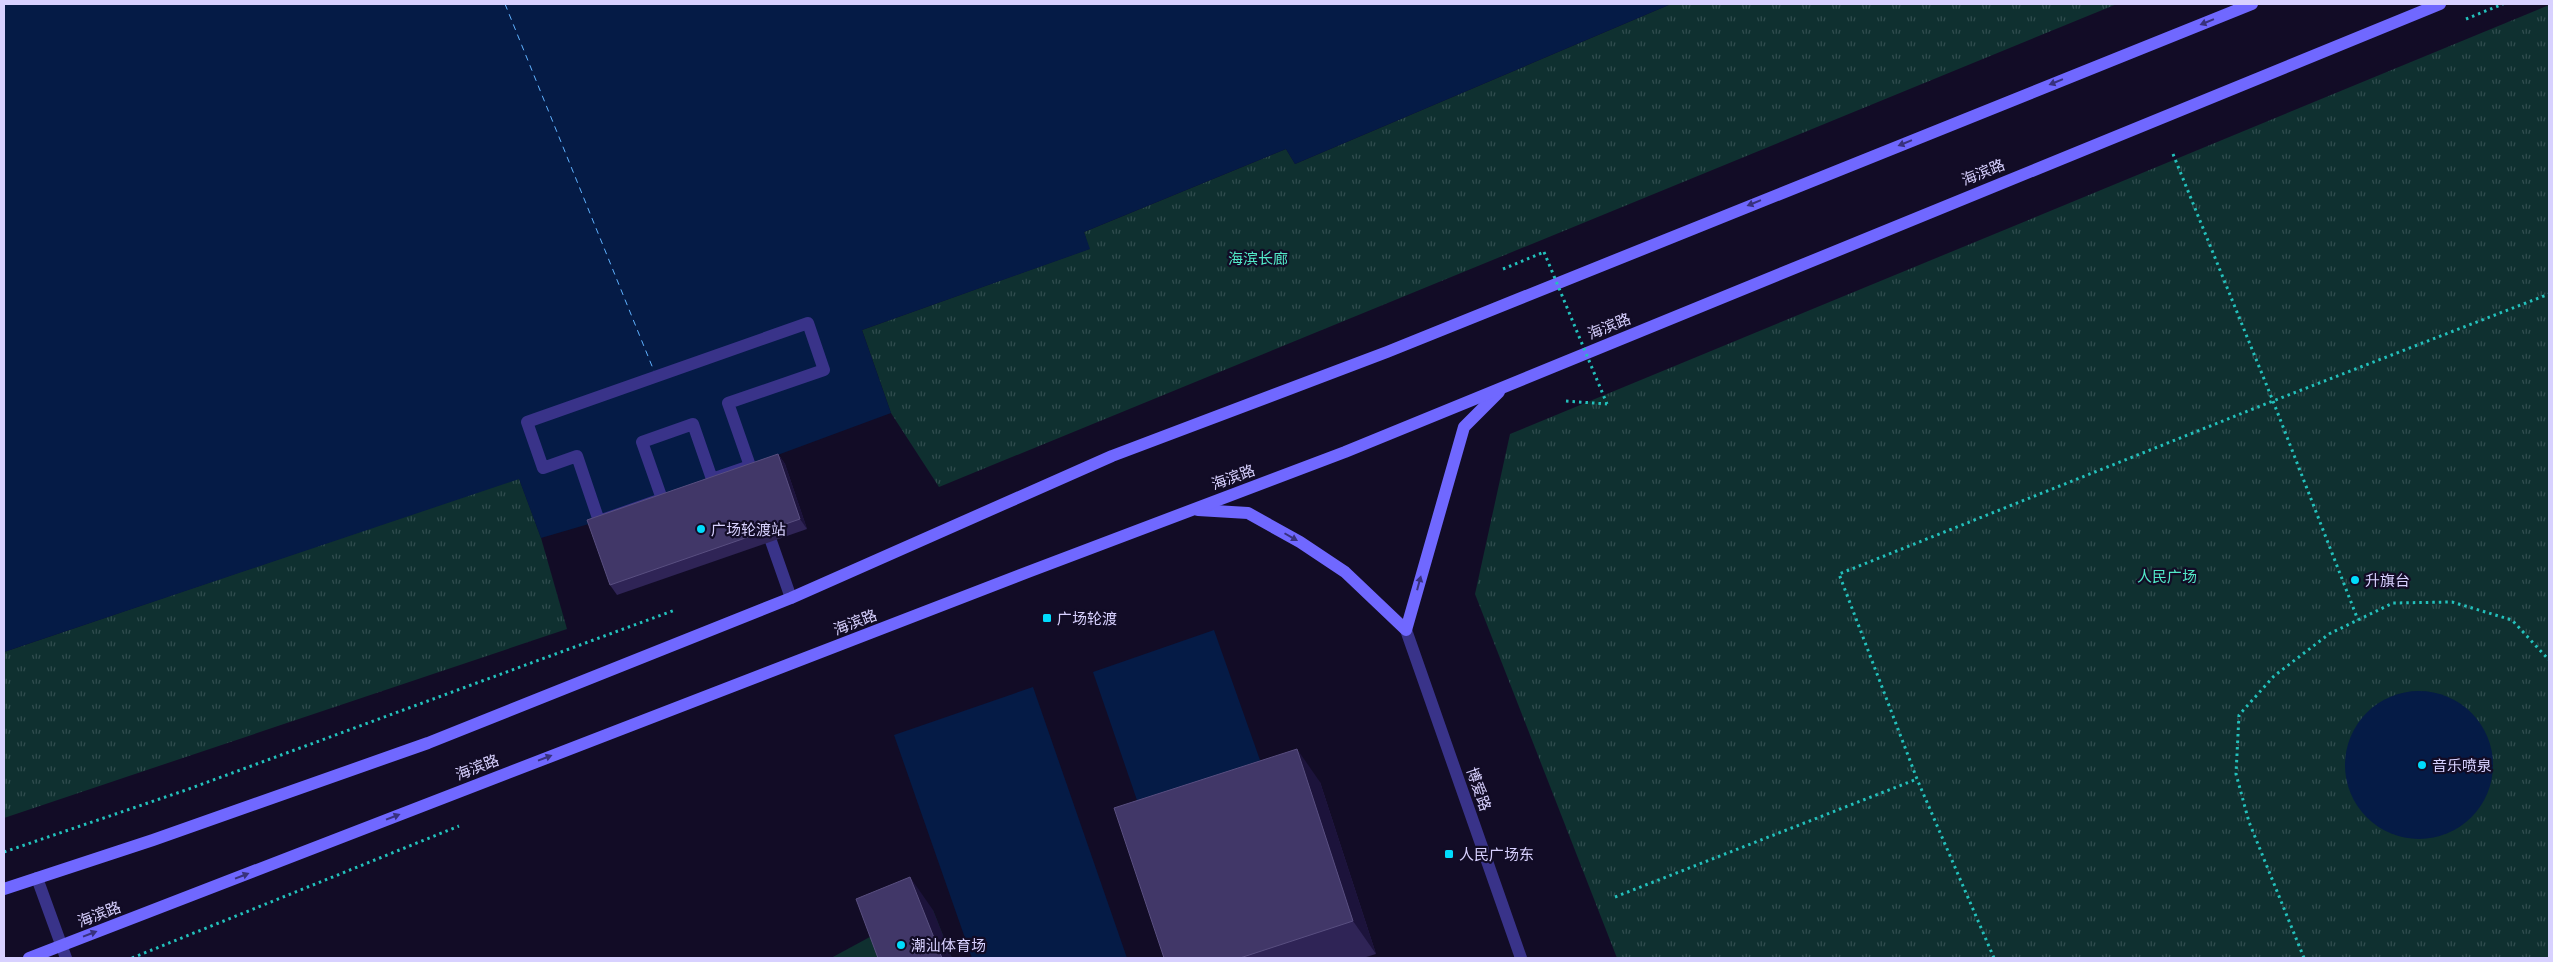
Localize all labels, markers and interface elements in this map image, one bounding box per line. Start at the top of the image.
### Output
one-way arrow [2199,18,2214,26]
one-way arrow [2049,79,2063,87]
one-way arrow [1898,139,1912,147]
street label: 海滨路 [1959,156,2007,188]
one-way arrow [1747,200,1762,207]
park label: 海滨长廊 [1228,250,1288,267]
street label: 海滨路 [1585,310,1633,342]
street label: 海滨路 [1209,461,1257,493]
place label: 广场轮渡站 [711,521,786,538]
marker: 广场轮渡站 [695,523,707,535]
one-way arrow [1284,532,1297,541]
park label: 人民广场 [2137,568,2197,585]
place label: 升旗台 [2365,572,2410,589]
marker: 升旗台 [2349,574,2361,586]
one-way arrow [1415,575,1423,591]
street label: 海滨路 [831,606,879,638]
place label: 广场轮渡 [1057,610,1117,627]
marker: 广场轮渡 [1041,612,1053,624]
street label: 海滨路 [453,751,501,783]
one-way arrow [538,754,552,762]
place label: 音乐喷泉 [2432,757,2492,774]
marker: 音乐喷泉 [2416,759,2428,771]
street label: 博爱路 [1464,765,1494,813]
one-way arrow [386,813,401,820]
place label: 人民广场东 [1459,846,1534,863]
marker: 人民广场东 [1443,848,1455,860]
one-way arrow [235,871,249,879]
street label: 海滨路 [75,898,123,930]
one-way arrow [83,930,97,938]
place label: 潮汕体育场 [911,937,986,954]
marker: 潮汕体育场 [895,939,907,951]

